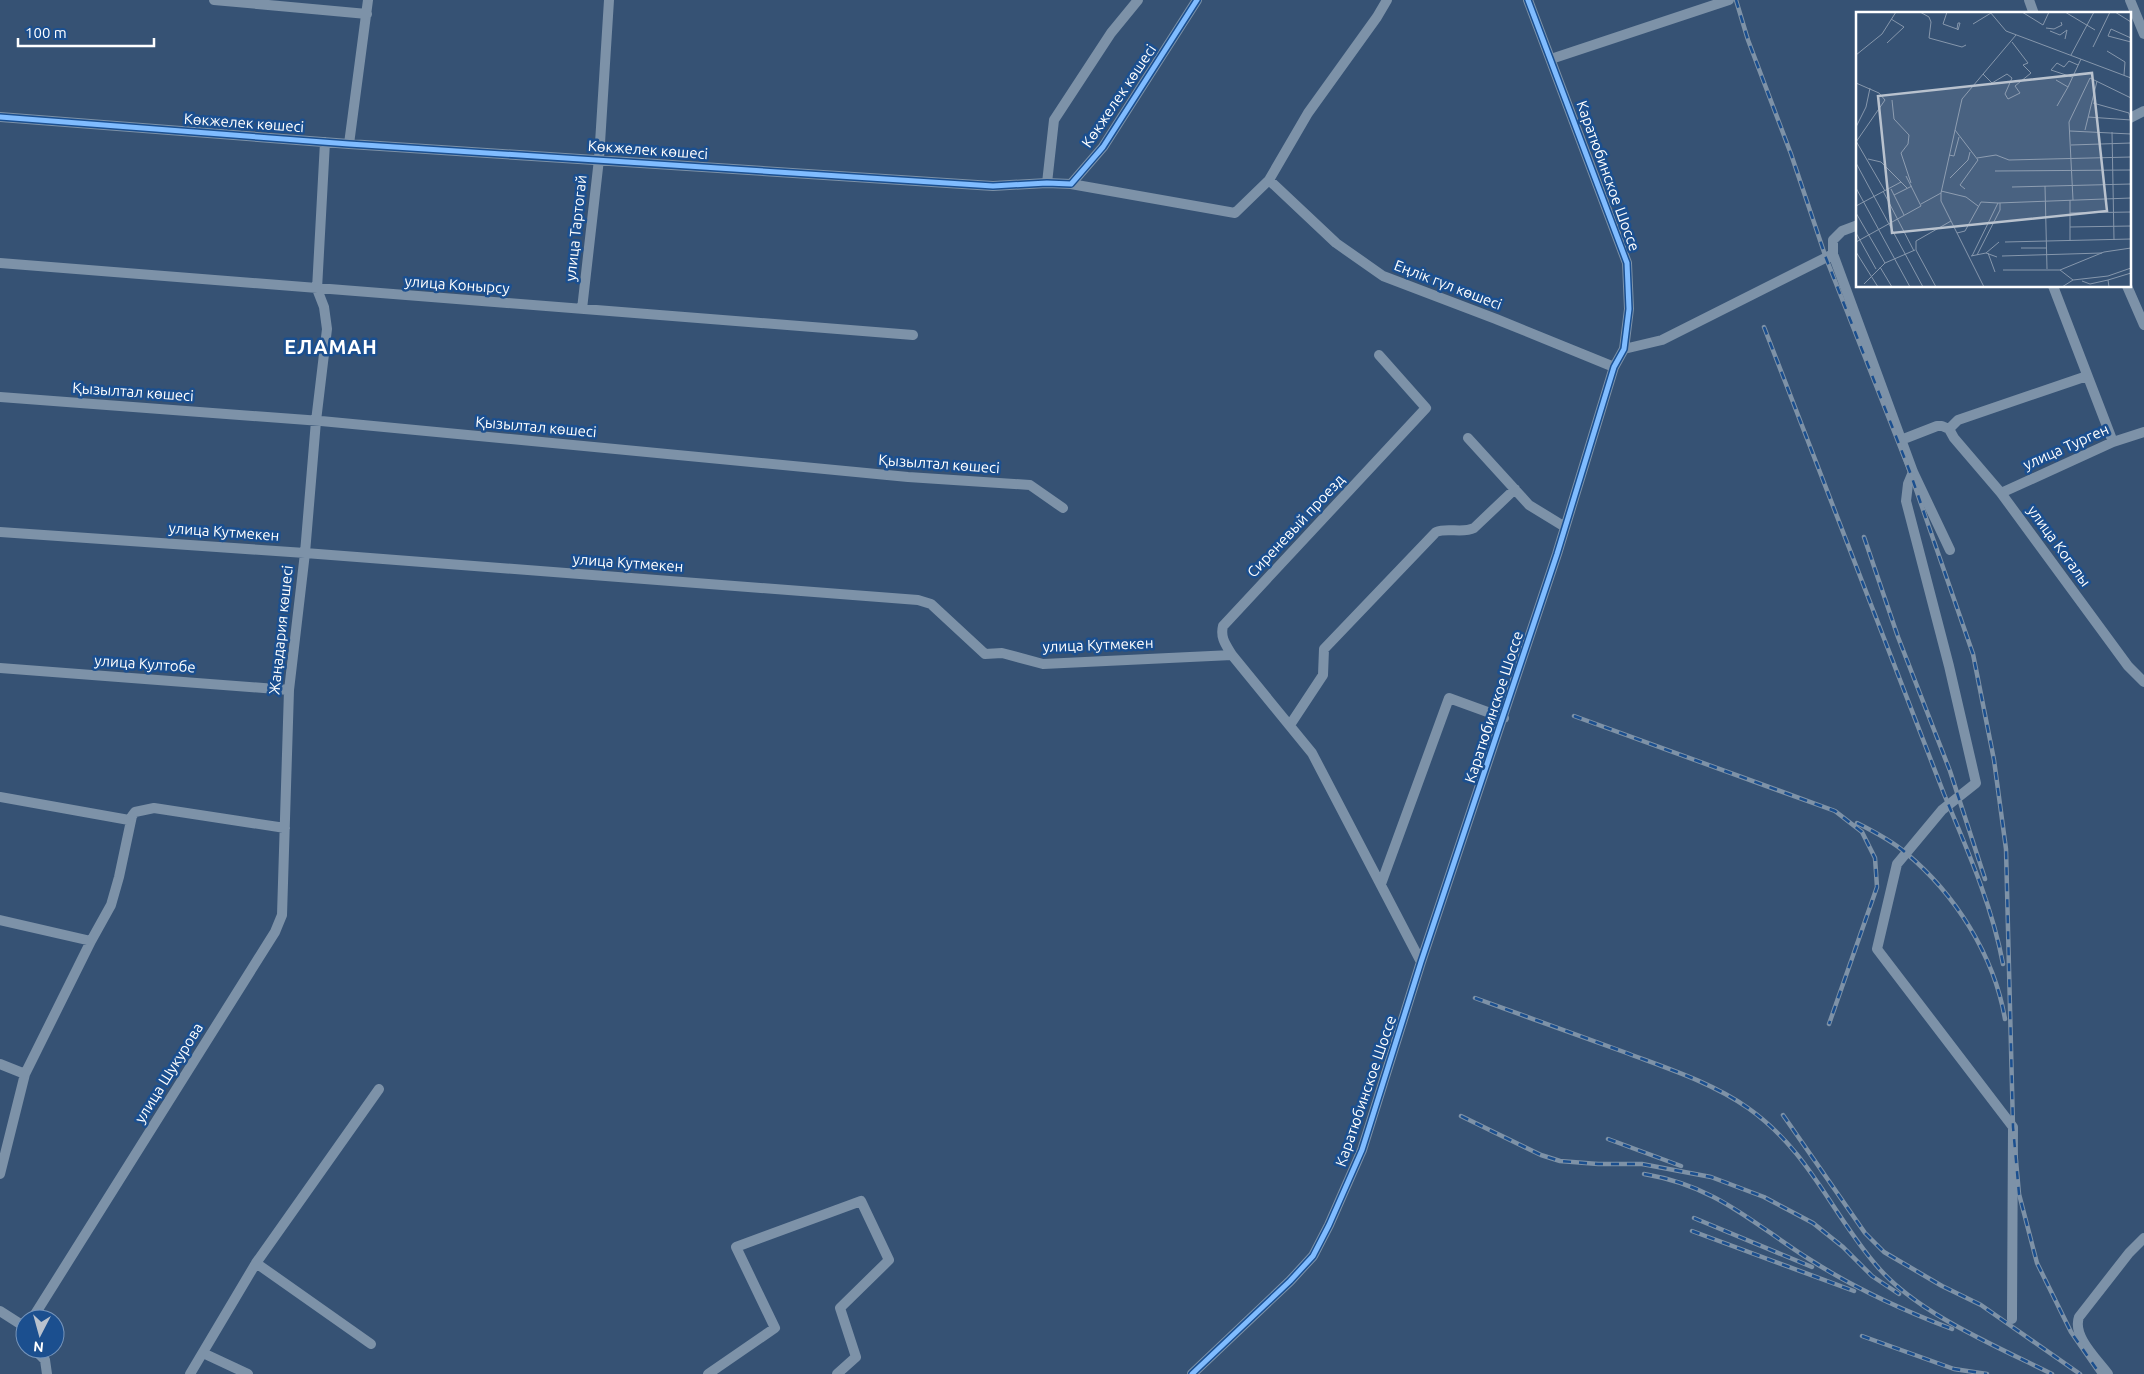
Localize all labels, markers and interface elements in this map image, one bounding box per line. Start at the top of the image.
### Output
inset map [1856,12,2132,288]
scale bar [18,15,154,47]
text: 100 m [25,24,67,41]
street label: Көкжелек көшесі [1078,41,1159,150]
street label: Каратюбинское Шоссе [1573,98,1644,253]
street label: Көкжелек көшесі [183,110,305,135]
street label: Көкжелек көшесі [587,137,709,162]
street label: улица Тартогай [561,174,590,282]
street label: Еңлік гүл көшесі [1392,256,1504,313]
street label: улица Конырсу [404,272,510,297]
district label: ЕЛАМАН [284,335,378,358]
street label: Қызылтал көшесі [72,379,194,404]
street label: Қызылтал көшесі [475,413,597,440]
street label: улица Турген [2020,420,2111,473]
street label: Қызылтал көшесі [878,451,1000,476]
street label: Сиреневый проезд [1244,471,1348,581]
street label: улица Когалы [2024,502,2094,590]
street label: улица Кутмекен [168,519,280,544]
street label: улица Кутмекен [572,550,684,575]
street label: Жаңадария көшесі [265,564,296,696]
street label: Каратюбинское Шоссе [1461,629,1526,785]
street label: улица Кутмекен [1042,634,1154,655]
street label: улица Култобе [94,651,196,676]
street label: Каратюбинское Шоссе [1332,1013,1399,1169]
street label: улица Шукурова [131,1020,206,1126]
north arrow [15,1309,65,1359]
text: N [33,1338,45,1355]

